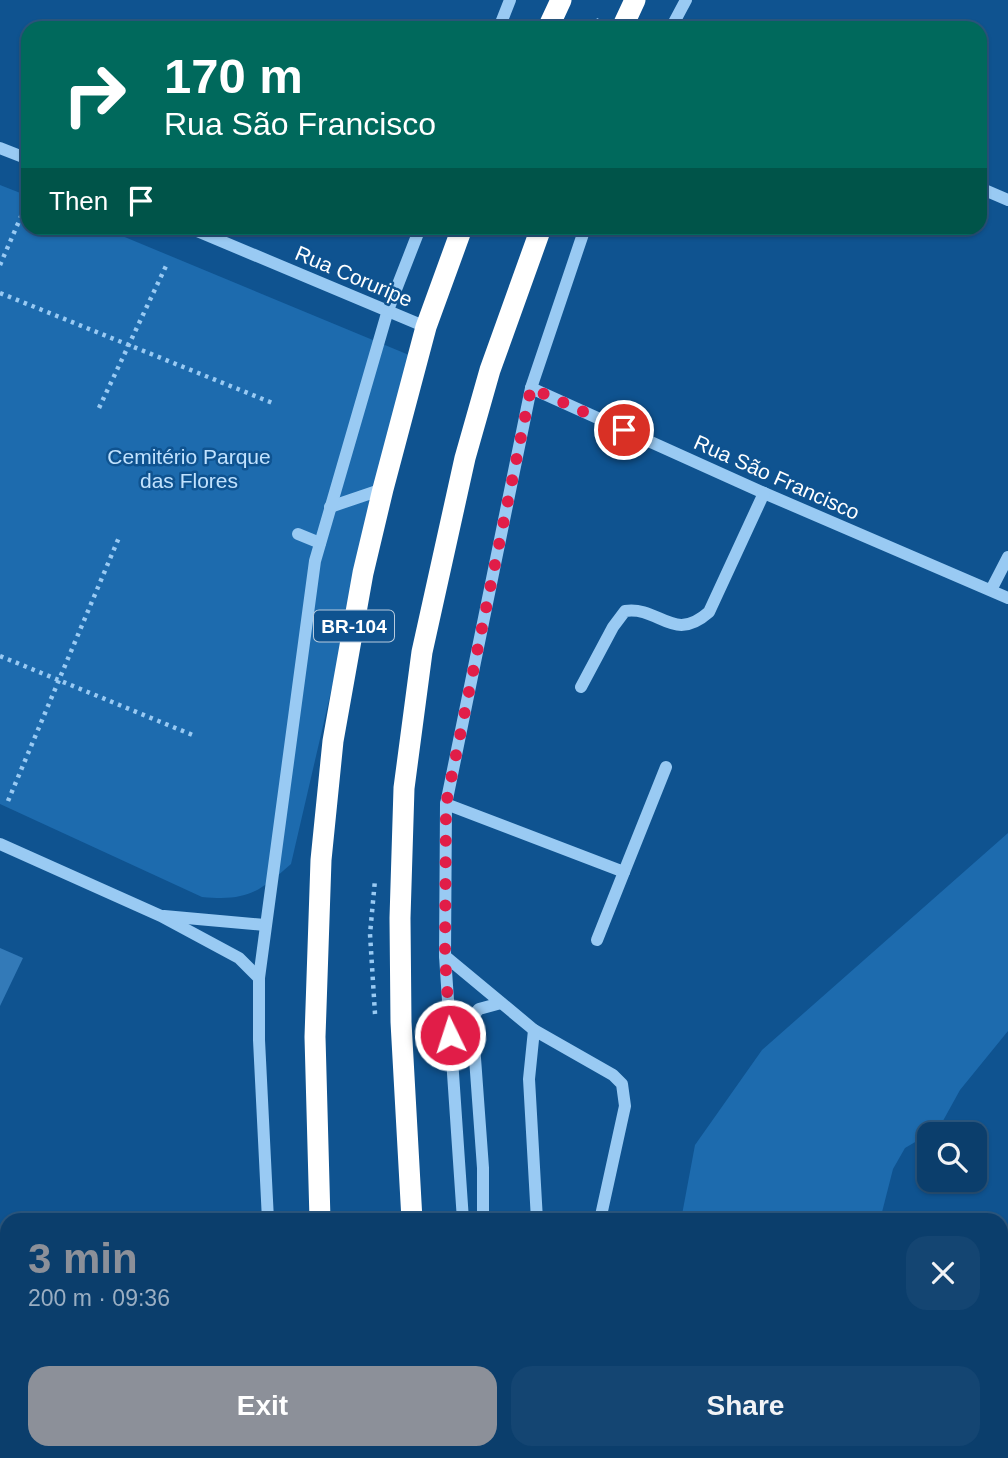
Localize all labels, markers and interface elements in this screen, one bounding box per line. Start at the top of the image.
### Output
icon: right [49,49,140,140]
text: 170 m [164,49,303,103]
text: Rua São Francisco [164,106,436,142]
icon: arrive [122,182,160,220]
text: Then [49,186,108,216]
street label: Rua Coruripe [292,241,416,311]
pin [594,400,654,460]
icon: arrive [605,411,643,449]
street label: Rua São Francisco [691,430,863,524]
park label: Cemitério Parque das Flores [107,445,271,492]
road number: BR-104 [314,610,394,642]
position arrow [413,998,487,1072]
map controls [917,1122,987,1192]
button: search [917,1122,987,1192]
text: 3 min [28,1235,138,1282]
button: close [906,1236,980,1310]
text: 200 m · 09:36 [28,1285,170,1311]
button: Exit [28,1366,497,1446]
button: Share [511,1366,980,1446]

